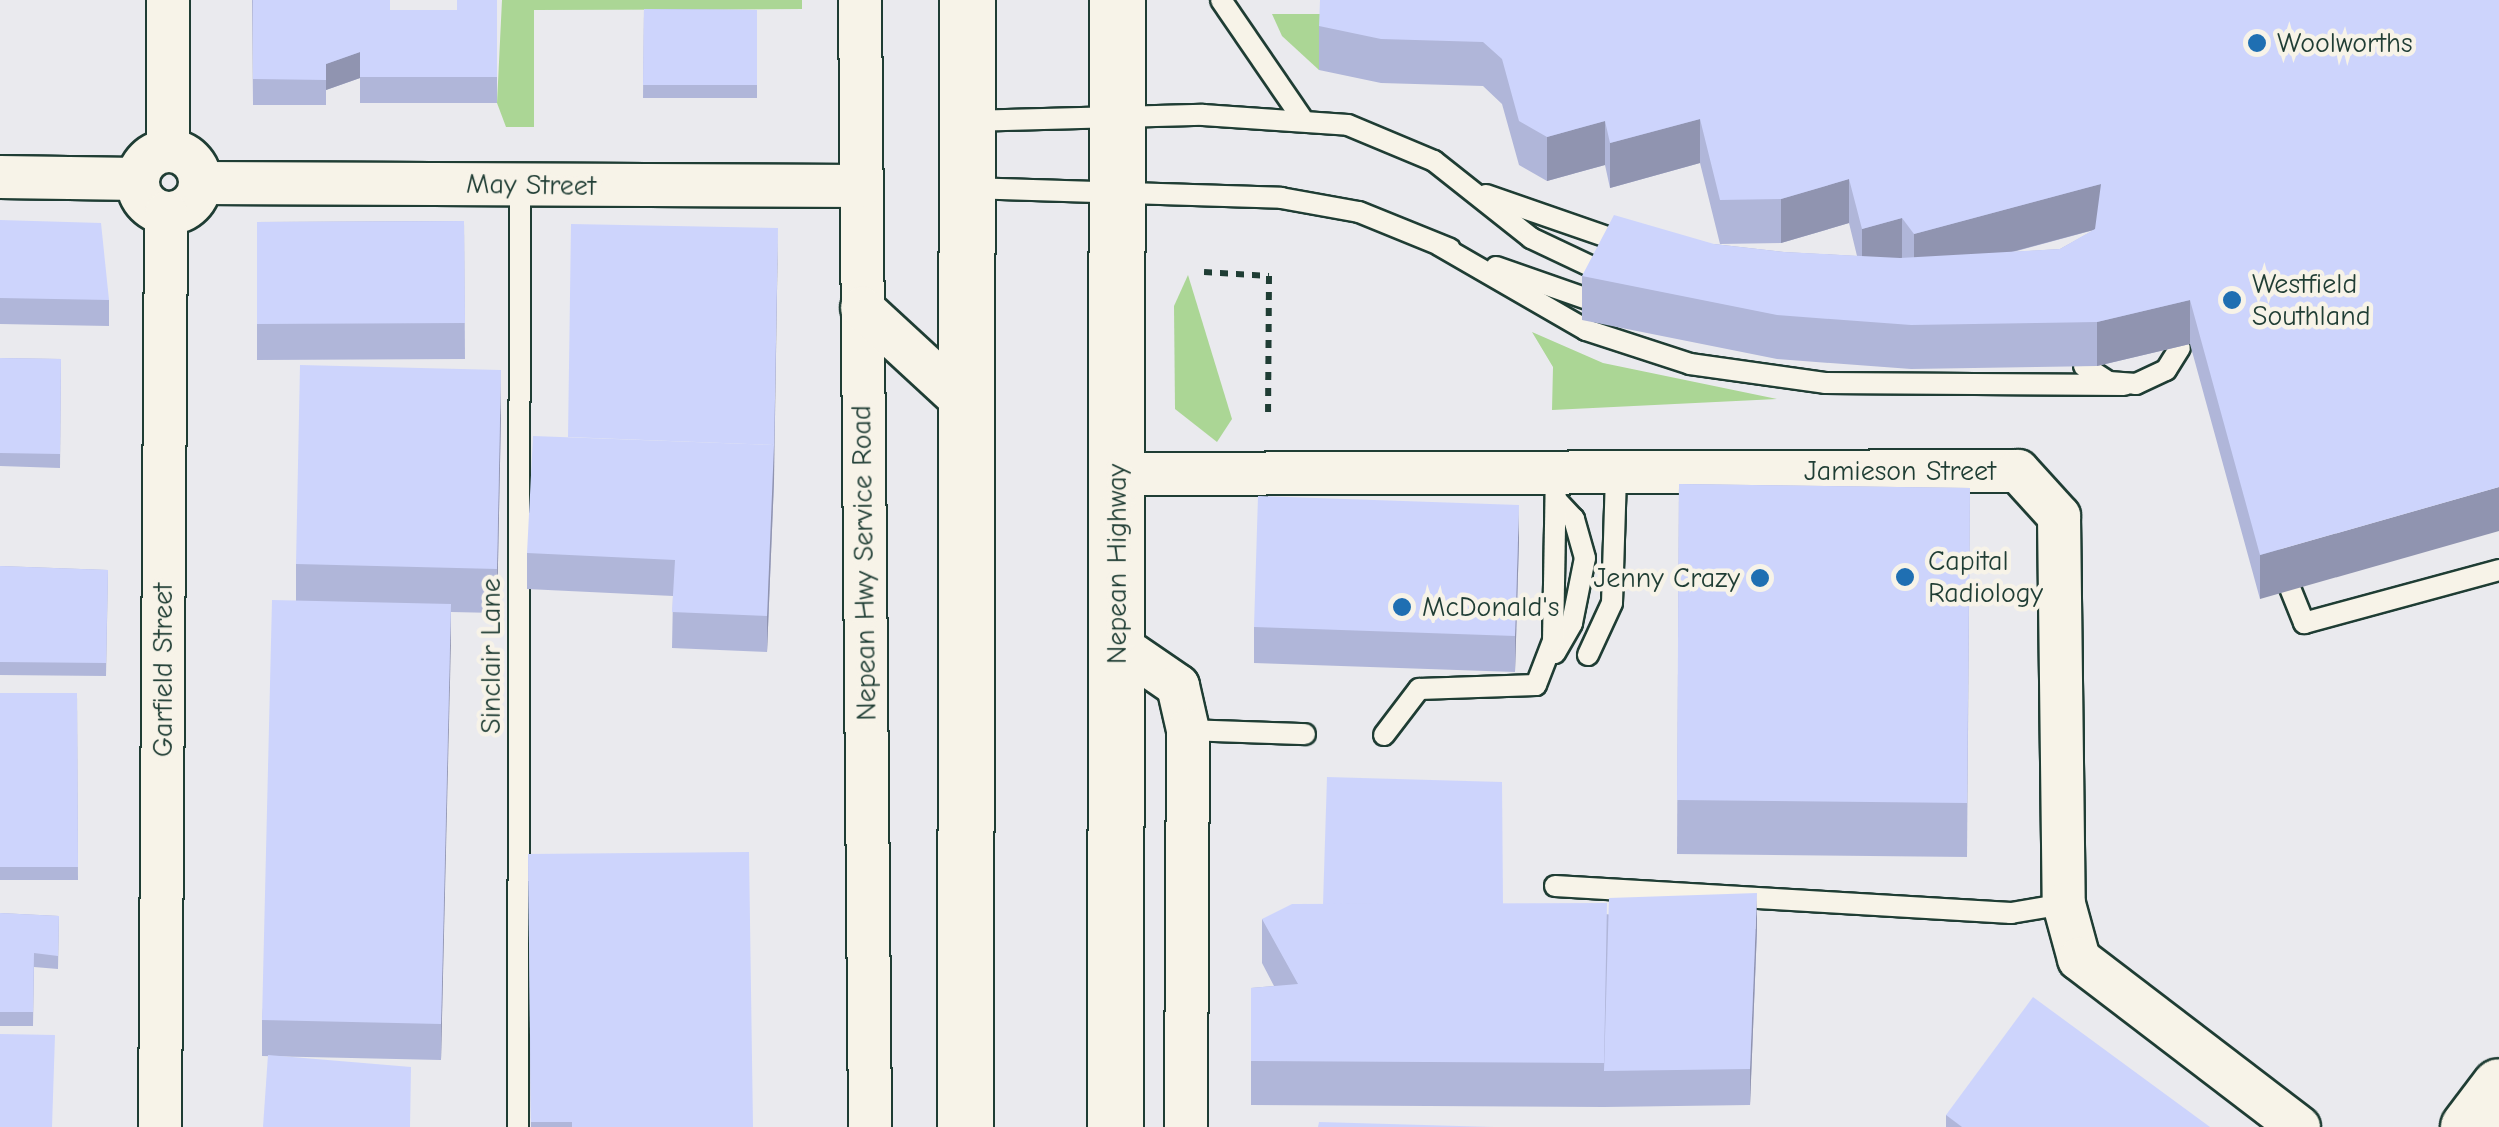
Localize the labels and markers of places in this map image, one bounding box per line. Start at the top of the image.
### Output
place label: Woolworths [2277,26,2413,60]
marker: Woolworths [2246,32,2268,54]
place label: Westfield Southland [2252,267,2370,333]
marker: Westfield Southland [2221,289,2243,311]
place label: Capital Radiology [1928,544,2043,610]
place label: Jenny Crazy [1593,561,1740,595]
marker: Capital Radiology [1892,564,1918,590]
marker: Jenny Crazy [1749,567,1771,589]
place label: McDonald's [1422,590,1559,624]
marker: McDonald's [1391,596,1413,618]

